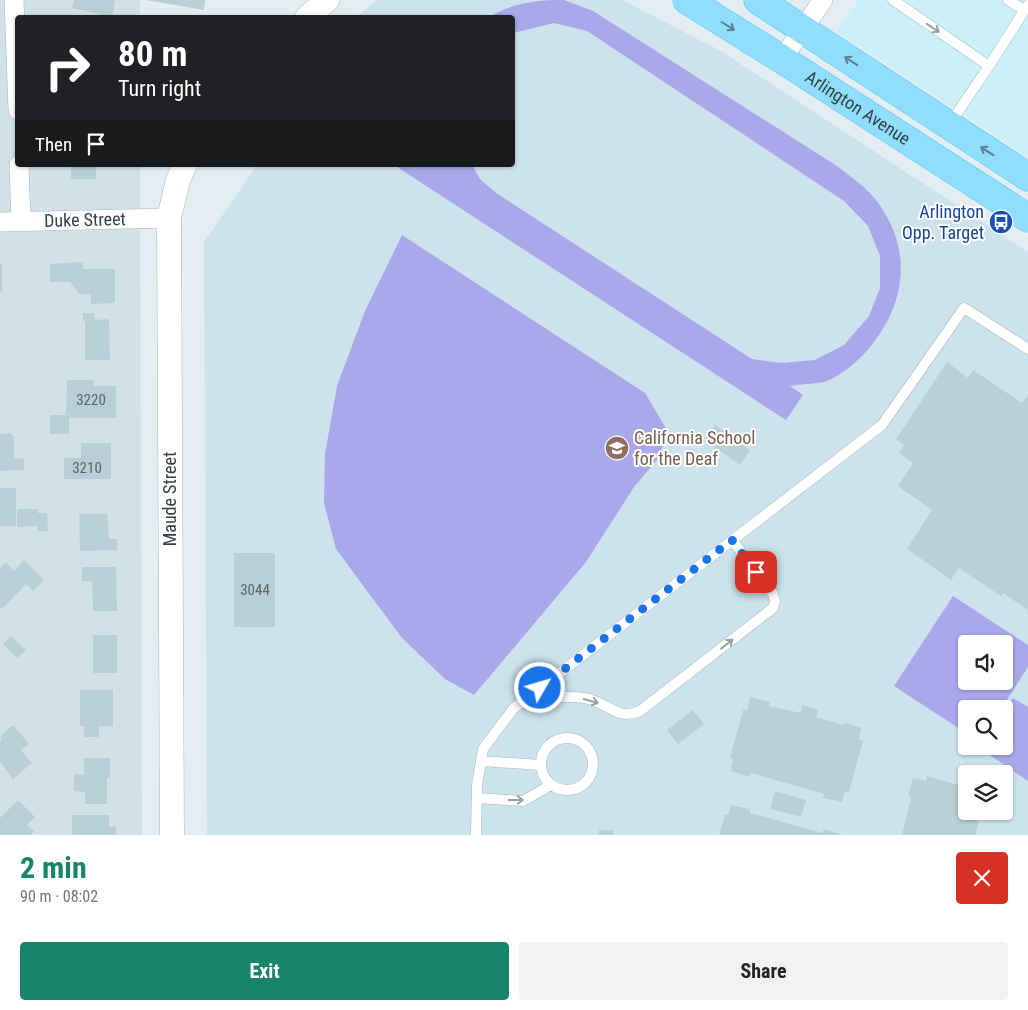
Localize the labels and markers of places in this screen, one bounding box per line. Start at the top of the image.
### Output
place label: Arlington Opp. Target [902,201,984,243]
bus stop icon: Arlington Opp. Target [988,209,1014,235]
place label: California School for the Deaf [634,427,755,469]
school or university icon: California School for the Deaf [604,435,630,461]
pin [735,551,777,593]

